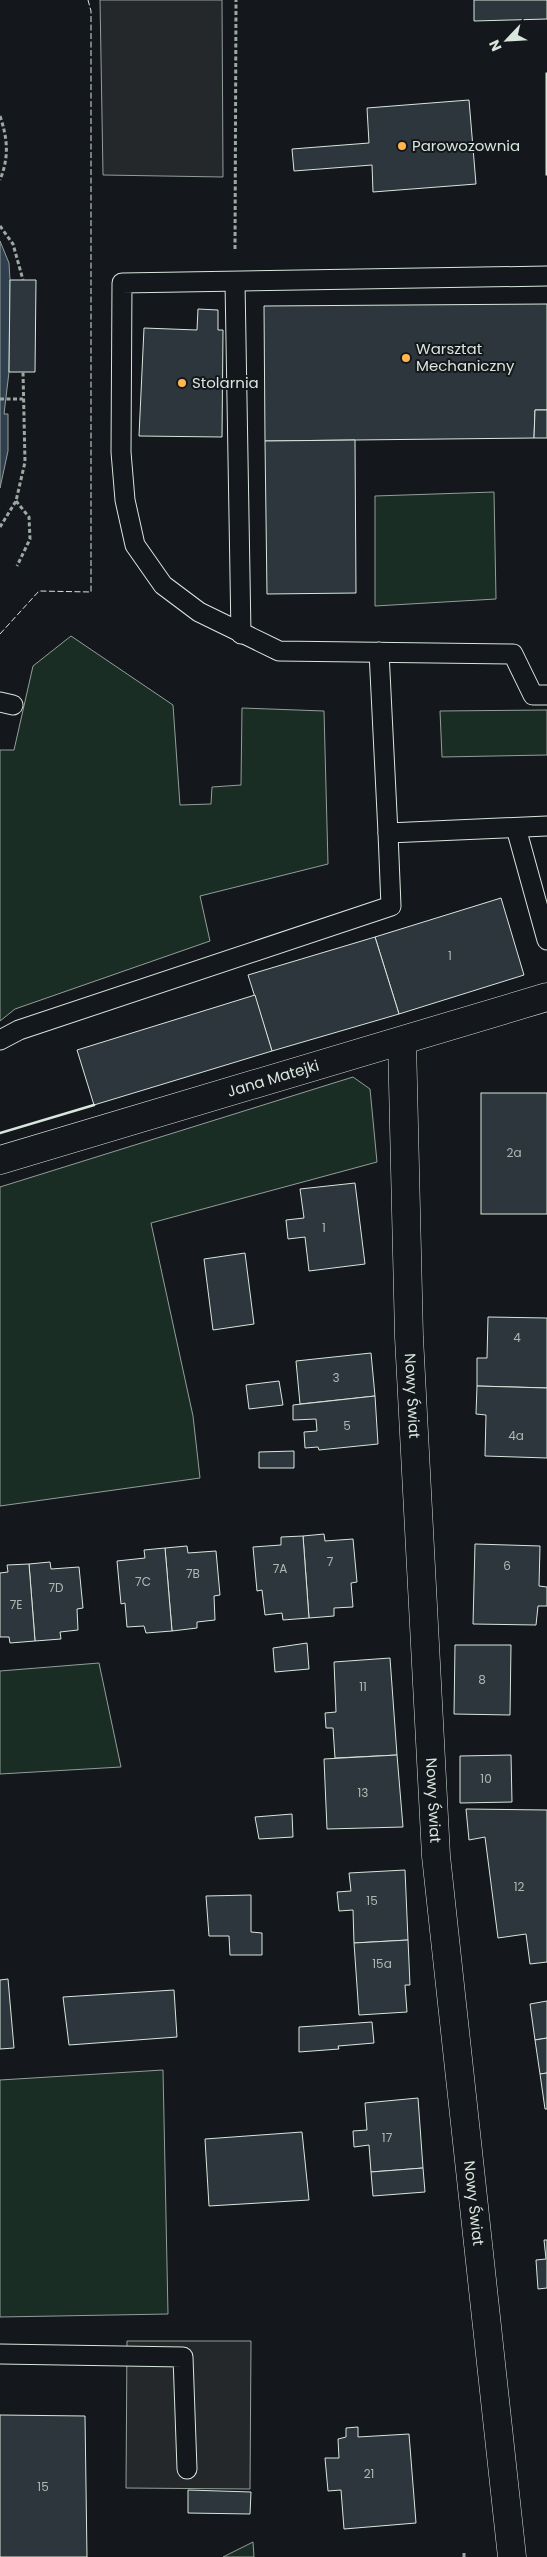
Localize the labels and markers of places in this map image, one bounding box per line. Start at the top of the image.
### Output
place label: Parowozownia [412,135,520,156]
marker: Parowozownia [396,140,408,152]
place label: Warsztat Mechaniczny [416,338,515,376]
marker: Warsztat Mechaniczny [400,352,412,364]
place label: Stolarnia [192,372,259,393]
marker: Stolarnia [176,377,188,389]

